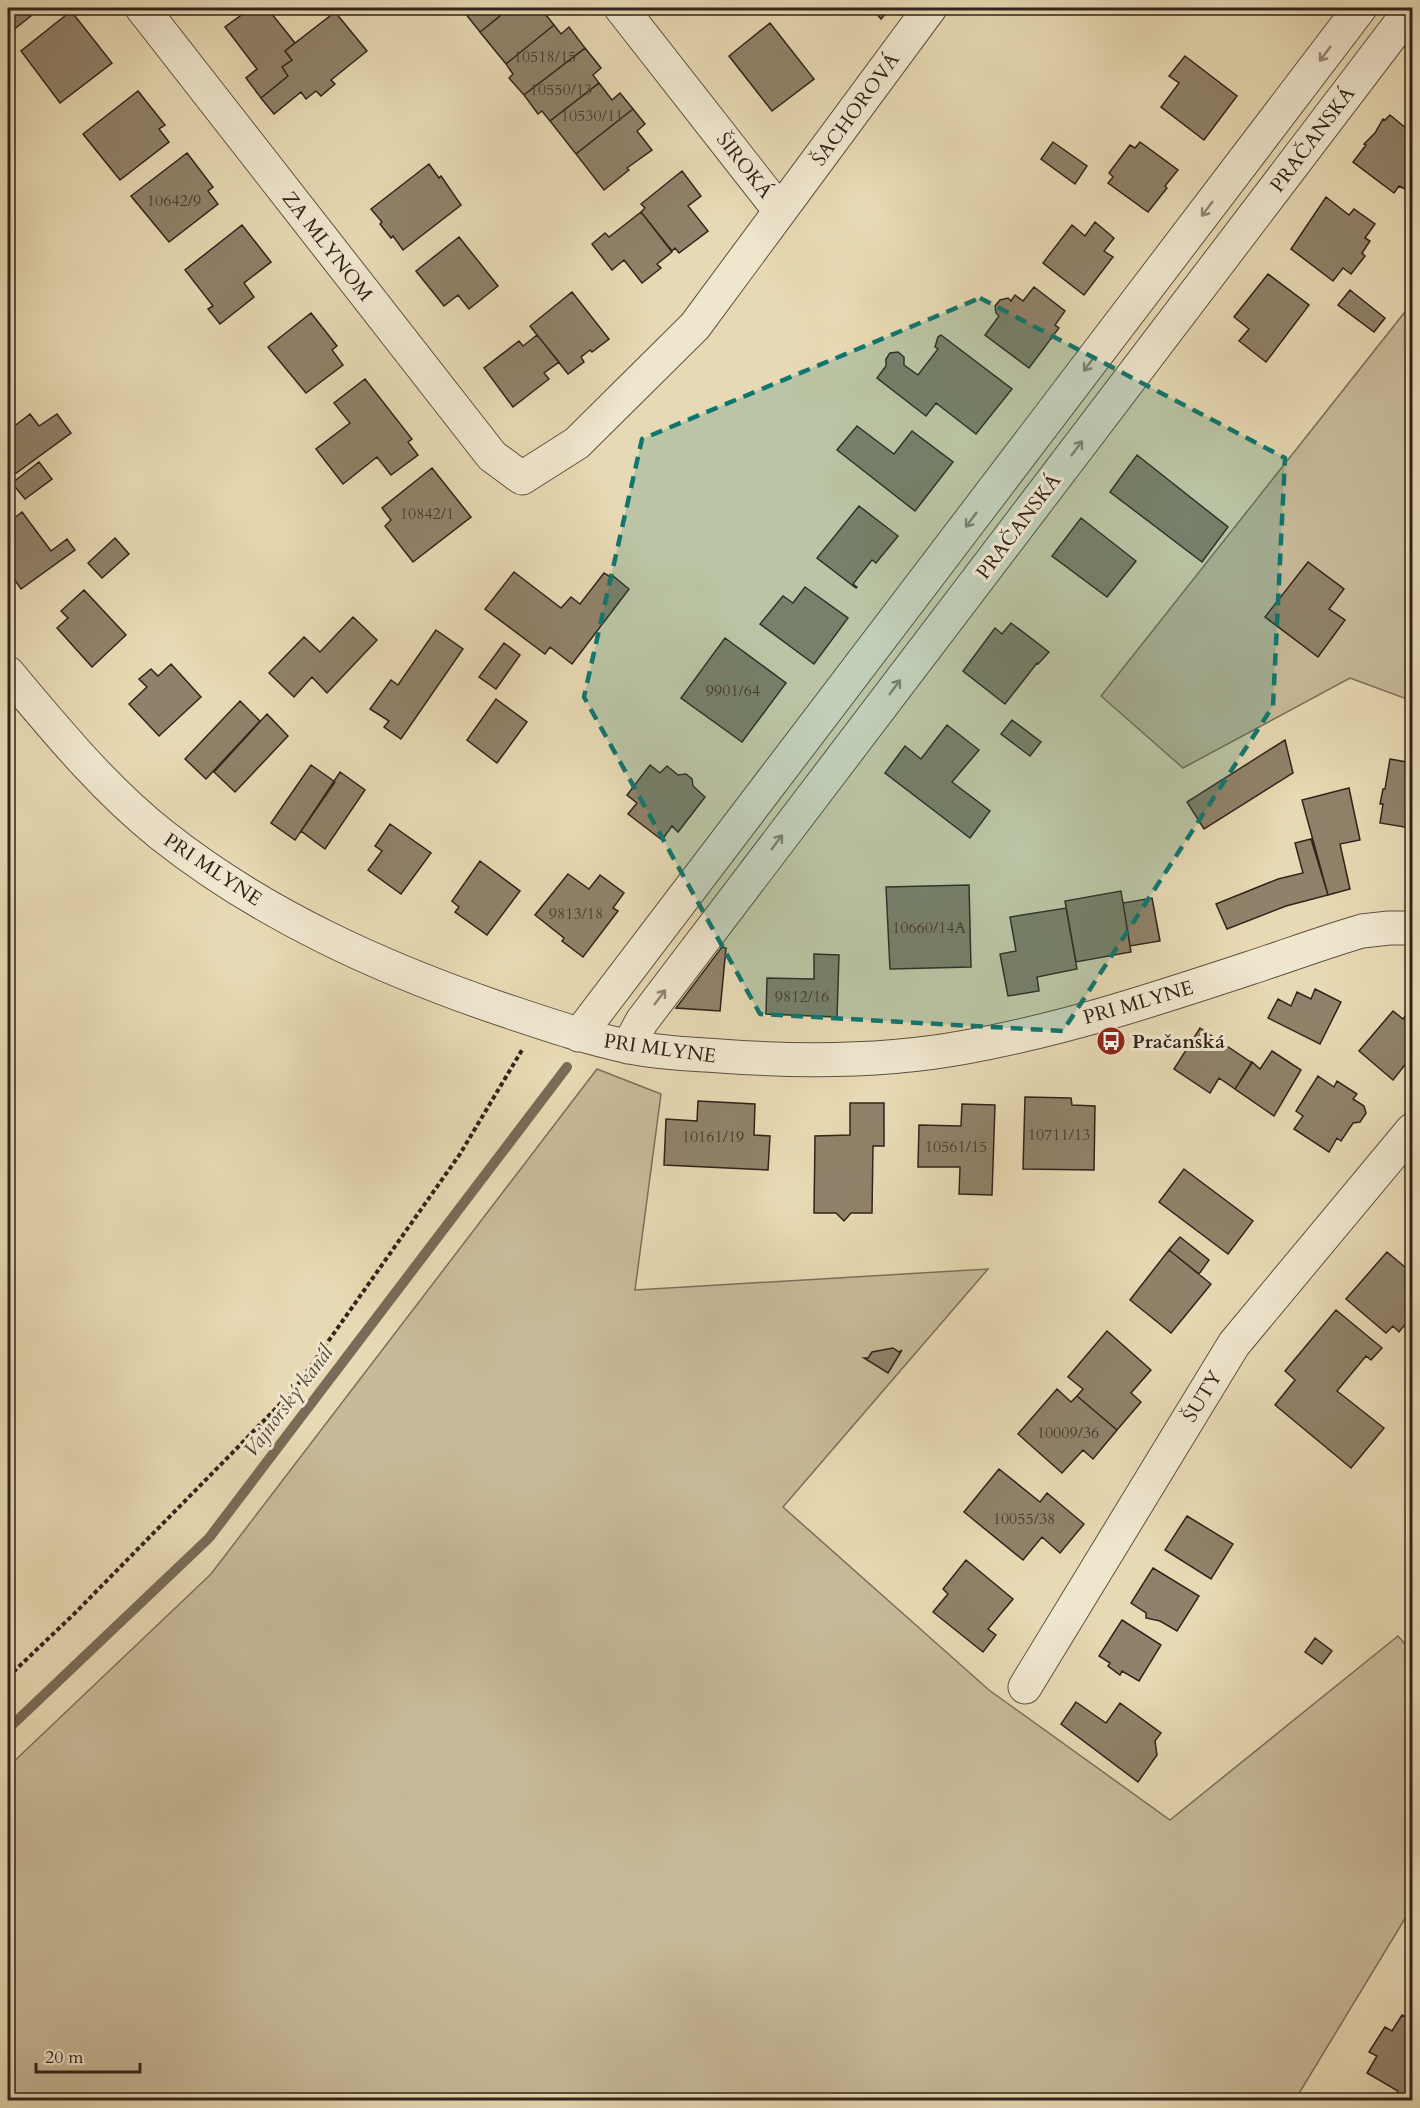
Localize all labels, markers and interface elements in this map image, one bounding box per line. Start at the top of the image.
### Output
house number: 10518/15 [514,46,576,68]
one-way arrow [1319,46,1332,62]
street label: ŠACHOROVÁ [805,47,906,171]
house number: 10550/13 [530,79,592,101]
street label: PRAČANSKÁ [1264,80,1361,198]
house number: 10530/11 [561,105,623,127]
street label: ŠIROKÁ [710,127,779,205]
street label: ZA MLYNOM [276,186,379,307]
house number: 10642/9 [147,190,201,212]
one-way arrow [1201,201,1213,217]
one-way arrow [1083,356,1095,372]
one-way arrow [1070,440,1083,456]
street label: PRAČANSKÁ [970,467,1067,585]
house number: 10842/1 [400,503,454,525]
one-way arrow [964,511,977,527]
one-way arrow [889,679,902,695]
house number: 9901/64 [706,680,760,702]
street label: PRI MLYNE [158,827,267,912]
one-way arrow [771,834,784,850]
house number: 9813/18 [549,903,603,925]
house number: 10660/14A [892,917,967,939]
street label: PRI MLYNE [1080,974,1196,1031]
house number: 9812/16 [775,986,829,1008]
one-way arrow [653,990,666,1006]
bus stop icon: Pračanská [1095,1025,1127,1057]
street label: PRI MLYNE [602,1027,718,1070]
place label: Pračanská [1132,1028,1225,1055]
house number: 10711/13 [1028,1124,1090,1146]
house number: 10161/19 [682,1126,744,1148]
house number: 10561/15 [925,1136,987,1158]
water label: Vajnorský kanál [237,1338,341,1463]
street label: ŠUTY [1176,1365,1228,1427]
house number: 10009/36 [1037,1422,1099,1444]
house number: 10055/38 [993,1508,1055,1530]
scale bar [36,2036,140,2074]
text: 20 m [45,2045,84,2070]

